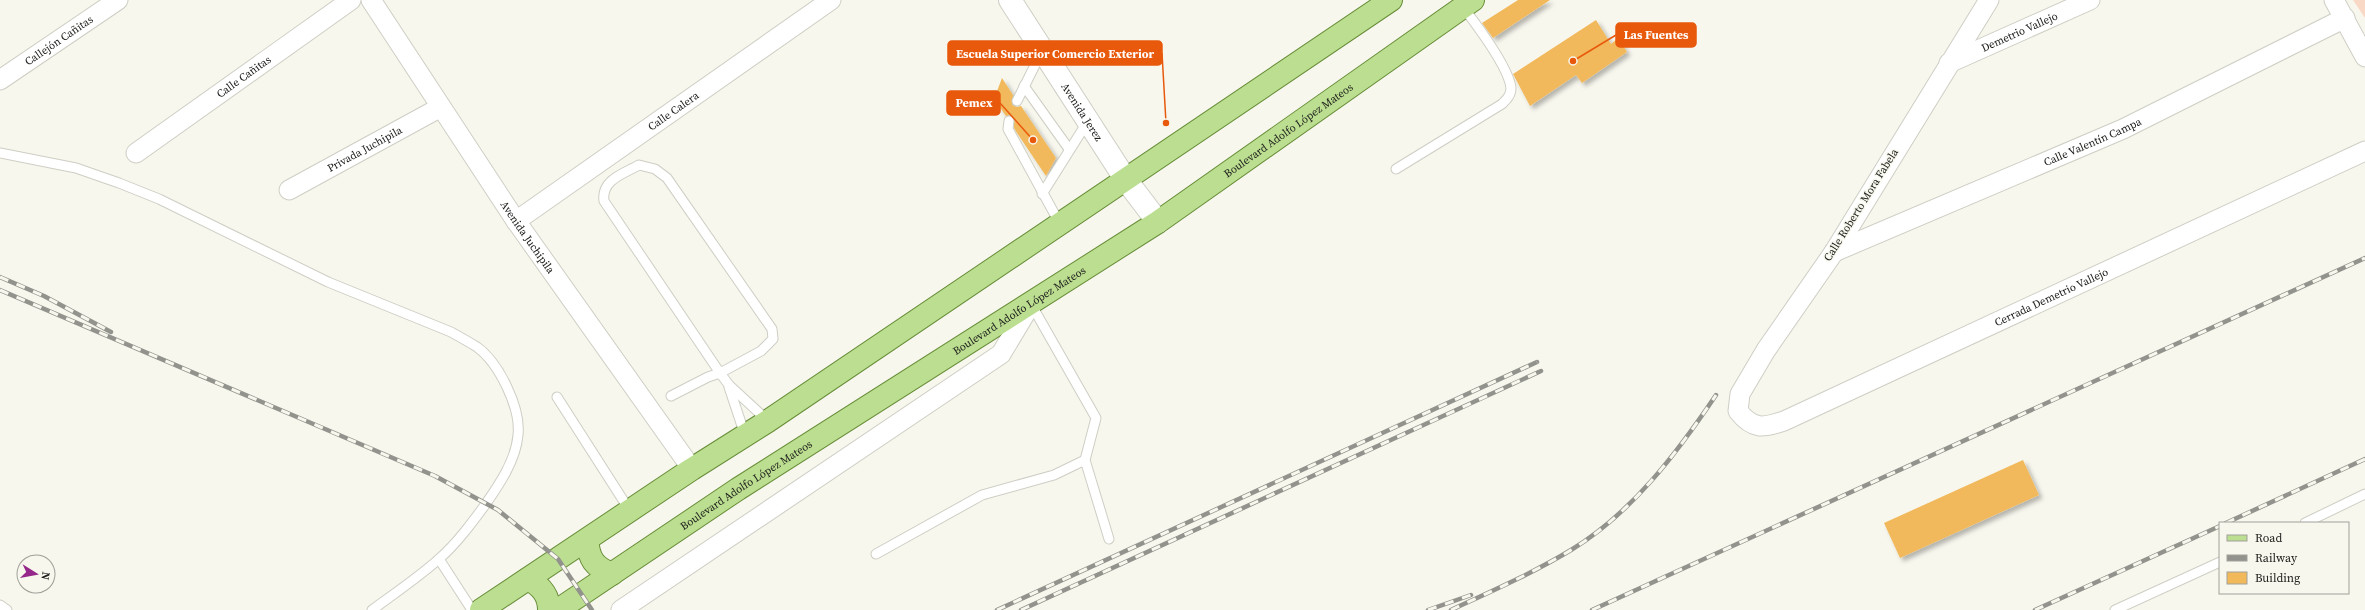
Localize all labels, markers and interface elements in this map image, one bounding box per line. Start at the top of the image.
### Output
street label: Demetrio Vallejo [1979,8,2060,55]
street label: Callejón Cañitas [22,12,96,69]
callout: Las Fuentes [1616,23,1696,47]
text: Las Fuentes [1624,27,1689,43]
callout: Escuela Superior Comercio Exterior [948,41,1162,65]
text: Escuela Superior Comercio Exterior [956,46,1155,62]
street label: Calle Cañitas [213,52,274,101]
street label: Boulevard Adolfo López Mateos [1221,79,1356,181]
street label: Avenida Jerez [1058,80,1106,144]
street label: Calle Calera [645,87,702,134]
callout: Pemex [947,91,1000,115]
text: Pemex [955,95,993,111]
street label: Calle Valentín Campa [2041,113,2144,169]
street label: Privada Juchipila [324,122,405,175]
street label: Calle Roberto Mora Fabela [1820,146,1902,264]
street label: Avenida Juchipila [497,198,558,277]
street label: Boulevard Adolfo López Mateos [950,262,1089,358]
street label: Cerrada Demetrio Vallejo [1992,264,2111,330]
street label: Boulevard Adolfo López Mateos [677,436,815,533]
legend [2219,522,2349,594]
text: Road [2255,530,2282,546]
text: Railway [2255,550,2298,566]
north arrow [16,554,56,594]
text: N [37,570,53,581]
text: Building [2255,570,2300,586]

